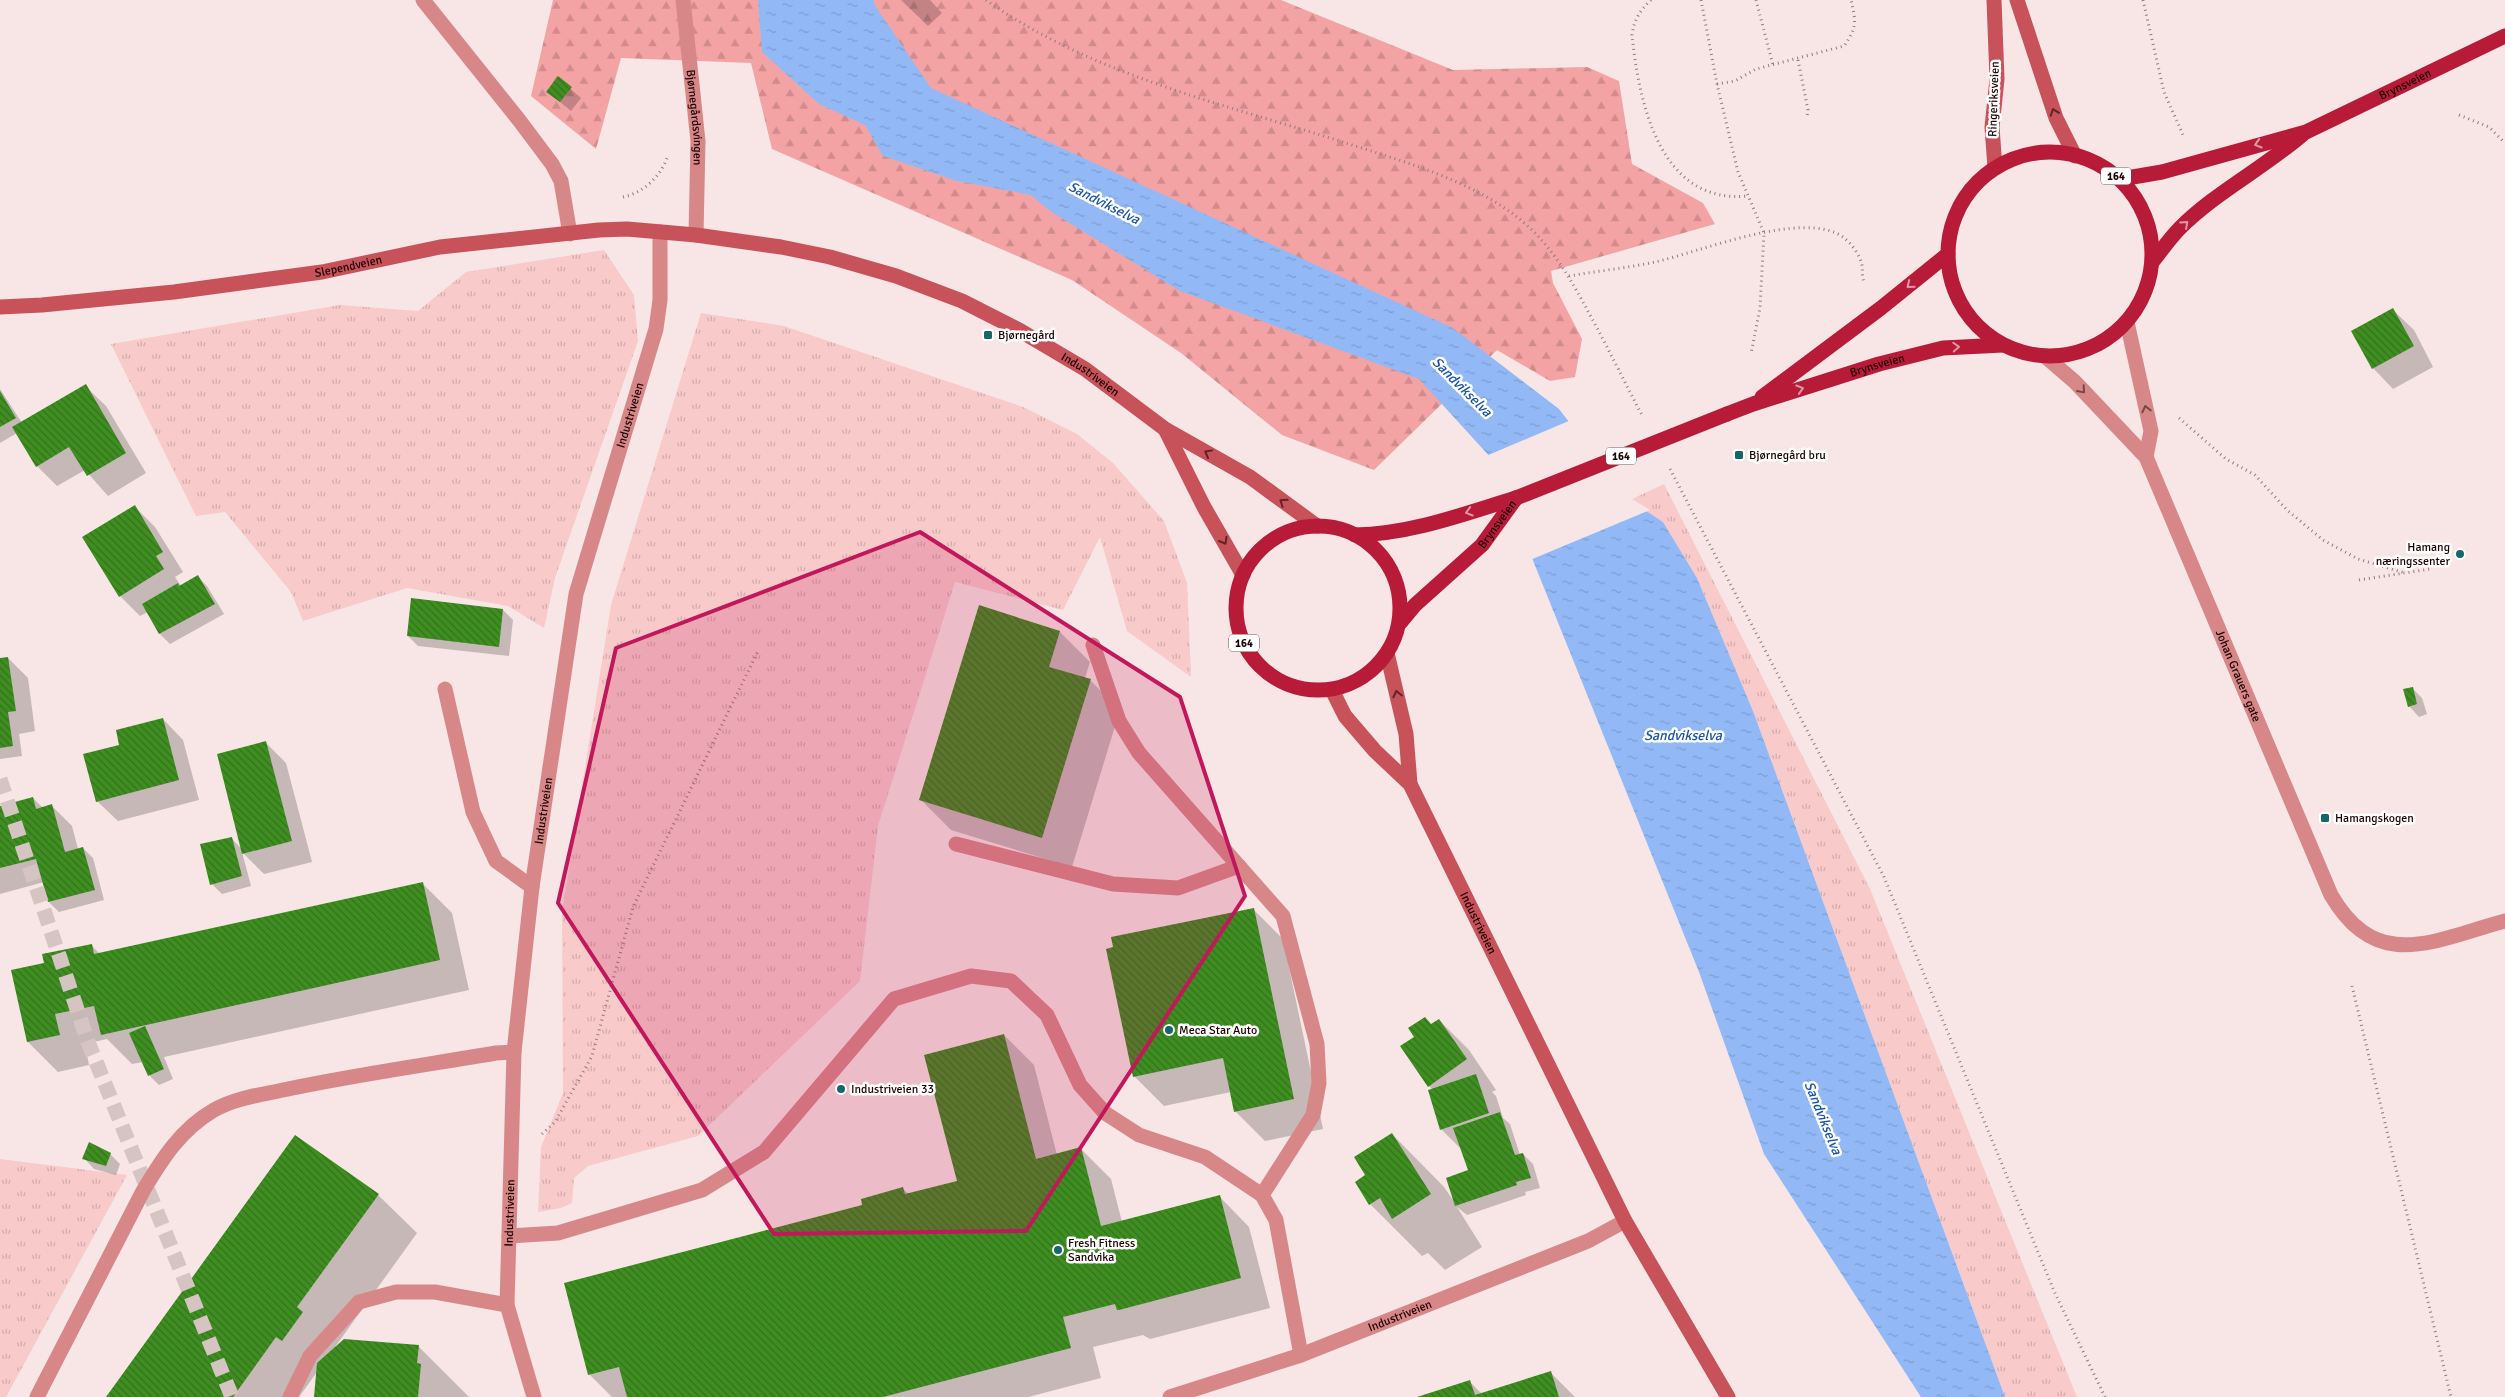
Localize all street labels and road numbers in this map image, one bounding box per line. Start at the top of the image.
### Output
street label: Ringeriksveien [1985,61,2003,137]
street label: Brynsveien [2376,65,2434,103]
street label: Bjørnegårdsvingen [683,69,706,165]
road number: 164 [2101,168,2131,185]
street label: Slependveien [314,252,383,280]
street label: Industriveien [1059,349,1122,400]
street label: Brynsveien [1848,350,1906,380]
street label: Industriveien [613,381,647,450]
road number: 164 [1606,448,1636,464]
street label: Brynsveien [1474,497,1520,551]
street label: Johan Grauers gate [2212,627,2265,724]
road number: 164 [1229,634,1259,651]
street label: Industriveien [531,776,556,845]
street label: Industriveien [1457,889,1500,956]
street label: Industriveien [501,1179,518,1247]
street label: Industriveien [1366,1296,1434,1335]

